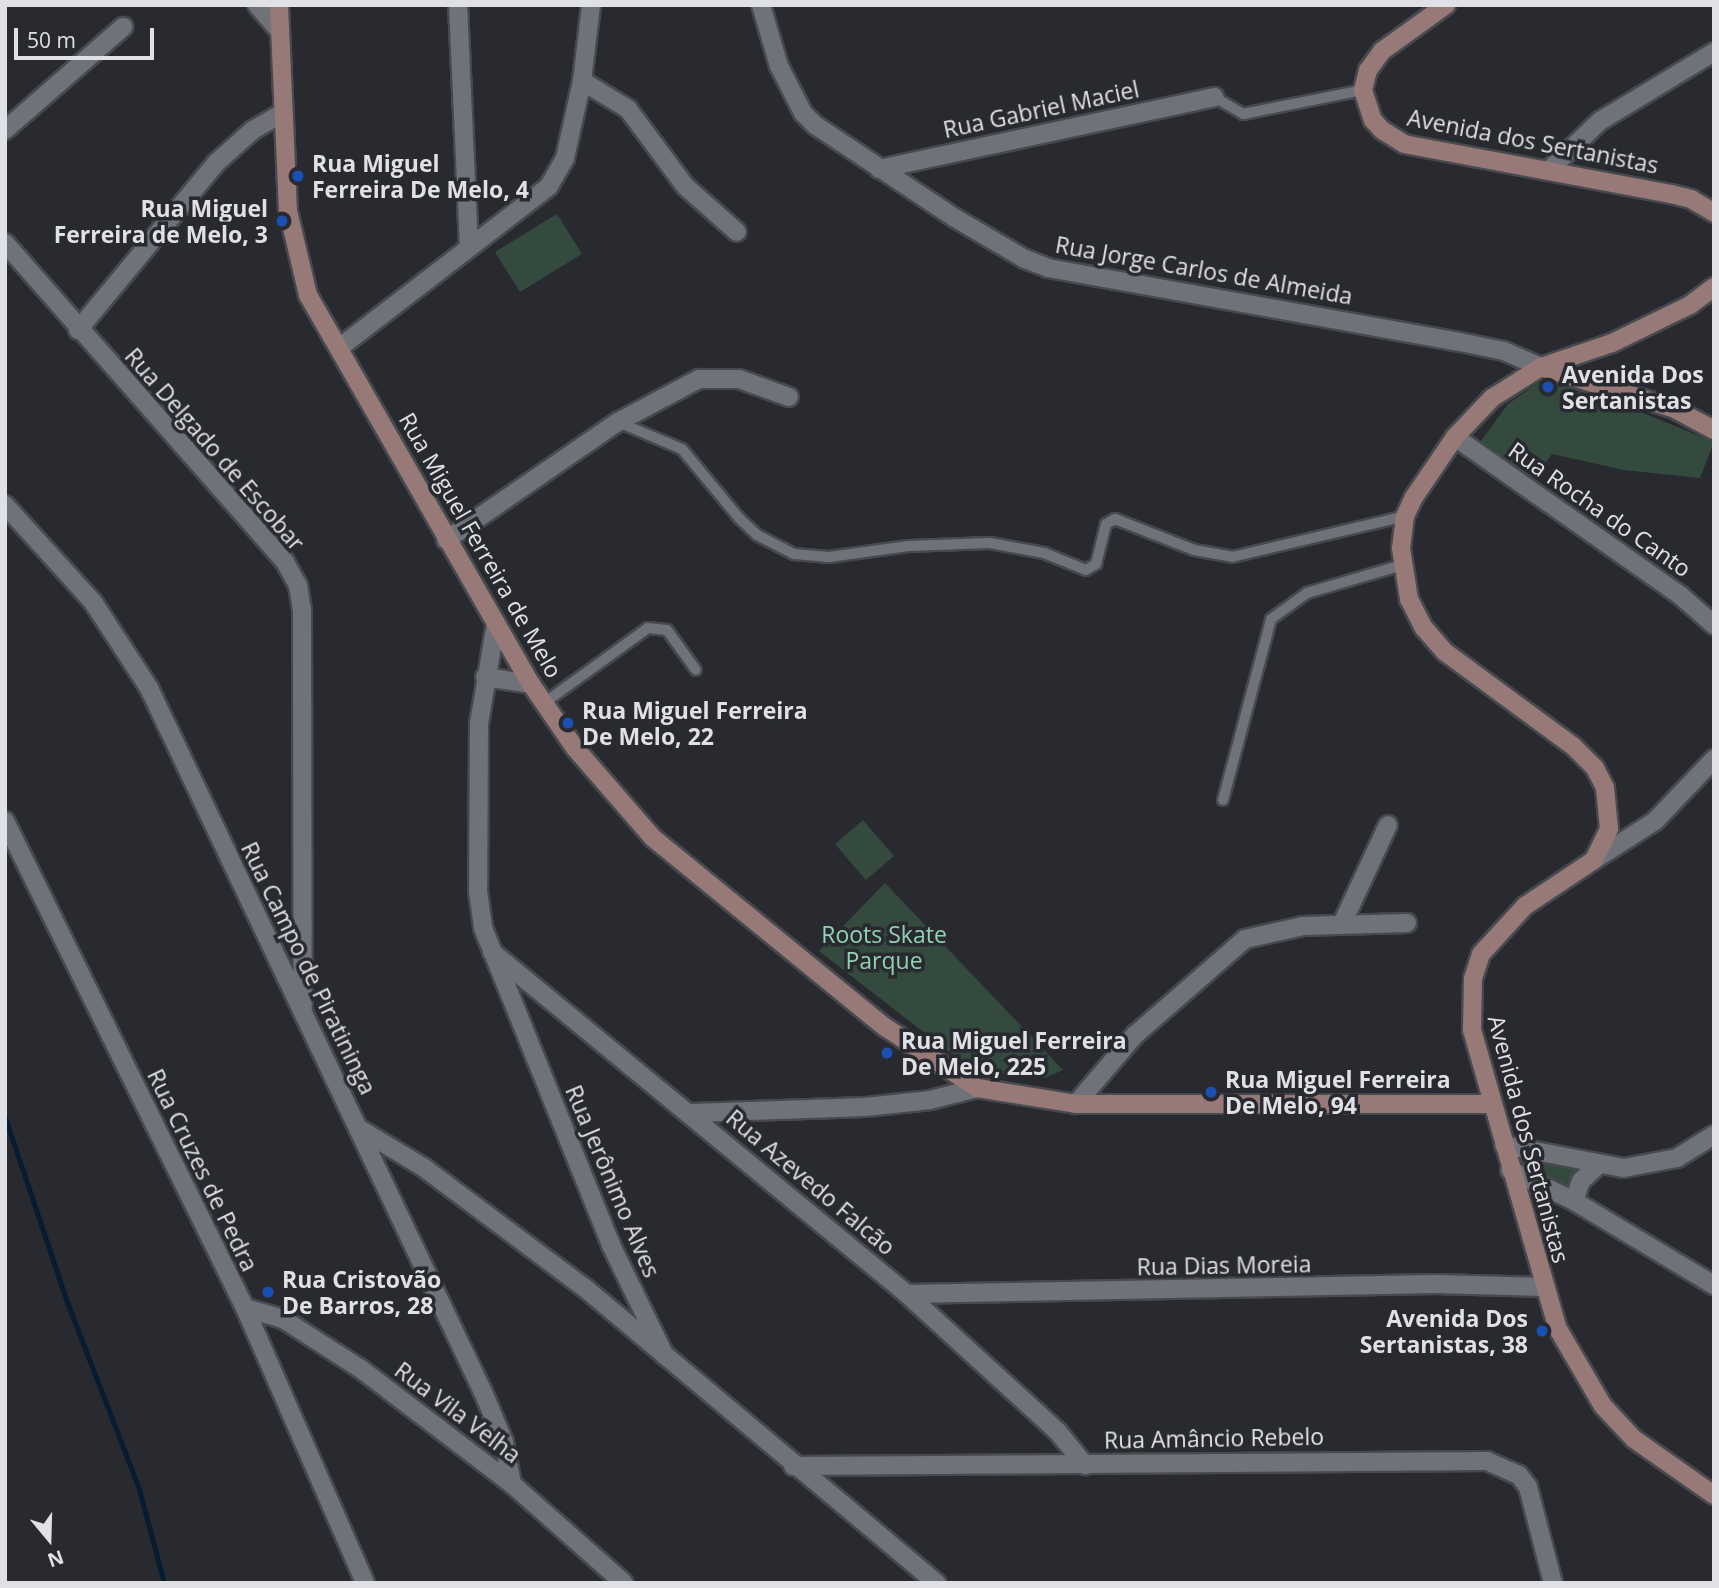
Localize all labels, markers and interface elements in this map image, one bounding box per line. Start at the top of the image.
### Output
scale bar [18,14,158,58]
text: 50 m [27,26,76,54]
street label: Rua Gabriel Maciel [941,75,1141,143]
street label: Avenida dos Sertanistas [1405,103,1661,179]
place label: Rua Miguel Ferreira De Melo, 4 [312,149,529,203]
marker: Rua Miguel Ferreira De Melo, 4 [290,168,306,184]
place label: Rua Miguel Ferreira de Melo, 3 [54,194,268,248]
marker: Rua Miguel Ferreira de Melo, 3 [274,213,290,229]
street label: Rua Jorge Carlos de Almeida [1053,230,1355,310]
street label: Rua Delgado de Escobar [119,342,311,556]
place label: Avenida Dos Sertanistas [1562,360,1704,414]
marker: Avenida Dos Sertanistas [1540,379,1556,395]
street label: Rua Miguel Ferreira de Melo [394,408,568,682]
street label: Rua Rocha do Canto [1504,436,1696,582]
place label: Rua Miguel Ferreira De Melo, 22 [582,696,808,750]
marker: Rua Miguel Ferreira De Melo, 22 [560,715,576,731]
street label: Rua Campo de Piratininga [236,837,382,1099]
park label: Roots Skate Parque [821,920,947,974]
street label: Avenida dos Sertanistas [1483,1012,1575,1266]
place label: Rua Miguel Ferreira De Melo, 225 [901,1026,1127,1080]
marker: Rua Miguel Ferreira De Melo, 225 [879,1045,895,1061]
street label: Rua Cruzes de Pedra [142,1064,264,1276]
place label: Rua Miguel Ferreira De Melo, 94 [1225,1065,1451,1119]
street label: Rua Jerônimo Alves [560,1081,666,1281]
marker: Rua Miguel Ferreira De Melo, 94 [1203,1084,1219,1100]
street label: Rua Azevedo Falcão [721,1103,901,1261]
street label: Rua Dias Moreia [1136,1250,1312,1280]
place label: Rua Cristovão De Barros, 28 [282,1265,441,1319]
marker: Rua Cristovão De Barros, 28 [260,1284,276,1300]
place label: Avenida Dos Sertanistas, 38 [1360,1304,1528,1358]
marker: Avenida Dos Sertanistas, 38 [1534,1323,1550,1339]
street label: Rua Vila Velha [390,1356,526,1468]
street label: Rua Amâncio Rebelo [1104,1422,1324,1454]
north arrow [14,1504,84,1574]
text: N [44,1544,67,1574]

